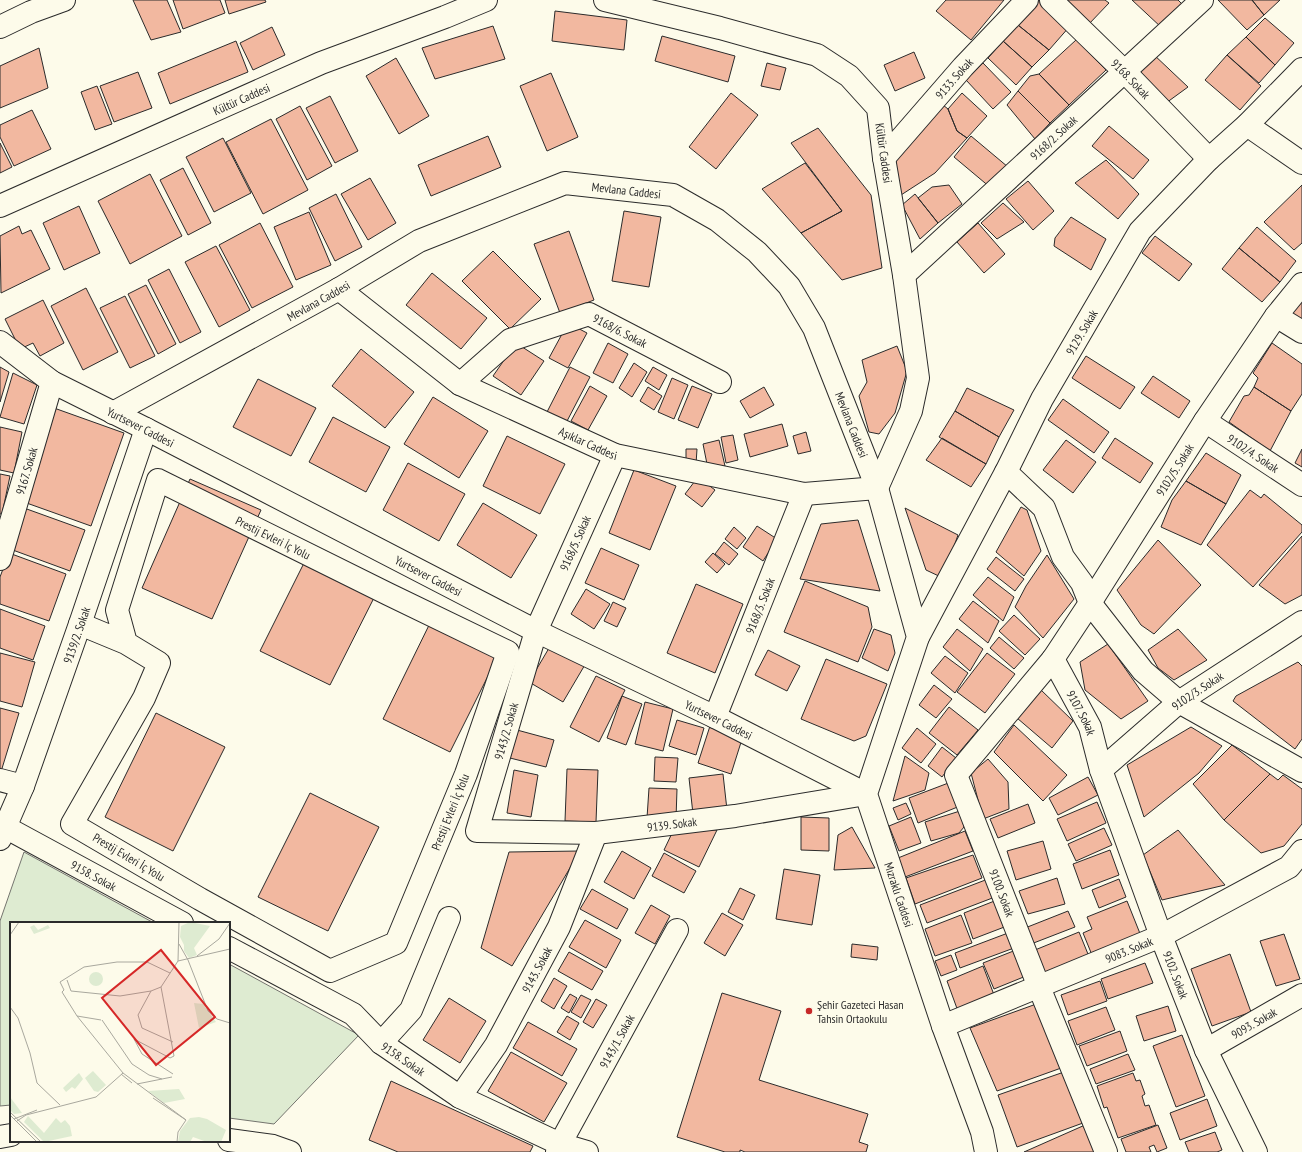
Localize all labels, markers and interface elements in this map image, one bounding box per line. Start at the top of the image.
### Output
street label: 9133. Sokak [931,54,976,102]
street label: 9168. Sokak [1108,55,1154,102]
street label: Kültür Caddesi [210,79,272,118]
street label: 9168/2. Sokak [1026,112,1080,163]
street label: Kültür Caddesi [872,122,896,184]
street label: Mevlana Caddesi [591,179,662,201]
street label: Mevlana Caddesi [284,277,352,324]
street label: 9129. Sokak [1062,306,1100,357]
street label: 9168/6. Sokak [591,310,650,351]
street label: Mevlana Caddesi [832,389,872,460]
street label: Yurtsever Caddesi [105,403,177,450]
street label: Aşıklar Caddesi [557,423,618,463]
street label: 9102/4. Sokak [1225,430,1282,476]
street label: 9102/5. Sokak [1152,440,1197,498]
street label: 9167. Sokak [12,445,40,496]
street label: Prestij Evleri İç Yolu [234,512,313,562]
street label: 9168/5. Sokak [556,513,594,573]
street label: Yurtsever Caddesi [393,552,465,599]
street label: 9168/3. Sokak [742,575,777,636]
street label: 9139/2. Sokak [59,604,93,665]
street label: 9102/3. Sokak [1168,668,1226,713]
street label: 9107. Sokak [1064,688,1099,737]
street label: Yurtsever Caddesi [683,696,755,742]
street label: 9143/2. Sokak [491,700,521,761]
street label: Prestij Evleri İç Yolu [428,772,472,852]
street label: 9139. Sokak [646,813,698,834]
street label: Prestij Evleri İç Yolu [90,830,168,884]
street label: 9158. Sokak [68,857,120,894]
street label: Mızraklı Caddesi [882,860,917,929]
street label: 9100. Sokak [986,867,1018,919]
inset map [10,922,230,1142]
street label: 9083. Sokak [1103,933,1155,966]
street label: 9143. Sokak [518,943,555,995]
street label: 9102. Sokak [1160,949,1193,1001]
place label: Şehir Gazeteci Hasan Tahsin Ortaokulu [817,997,904,1026]
street label: 9093. Sokak [1228,1004,1279,1042]
marker: Şehir Gazeteci Hasan Tahsin Ortaokulu [804,1006,814,1016]
street label: 9143/1. Sokak [596,1011,637,1070]
street label: 9158. Sokak [379,1038,429,1079]

